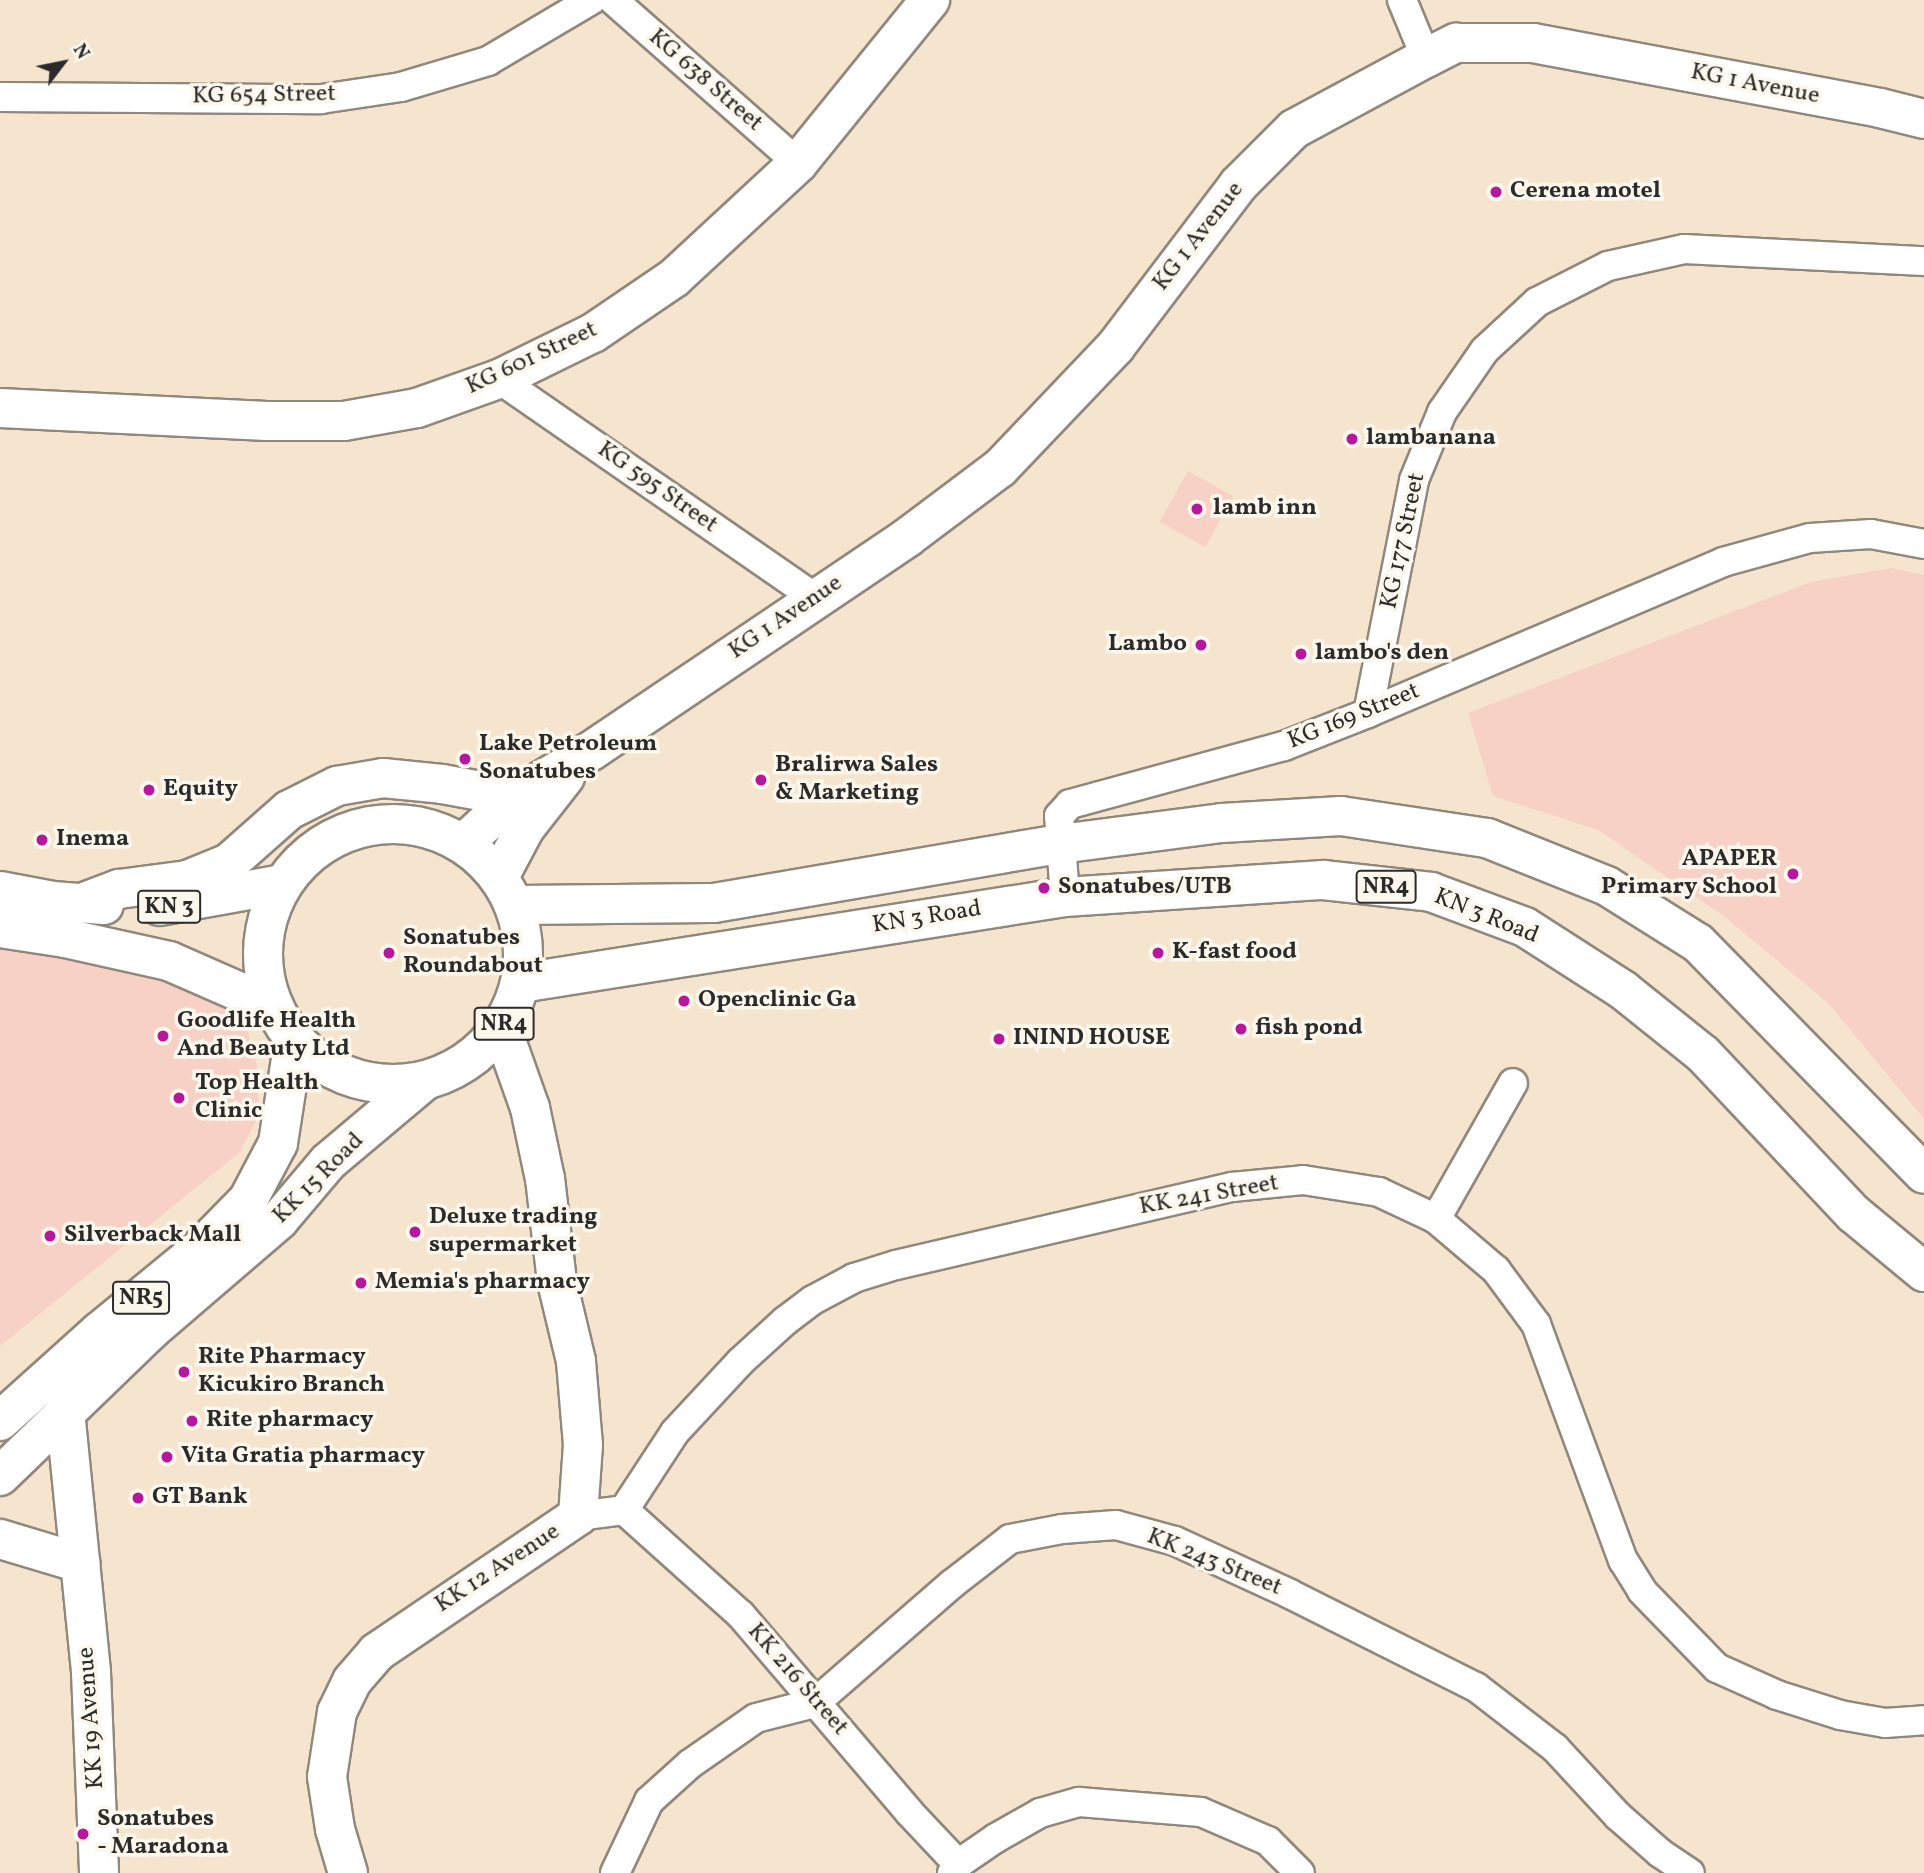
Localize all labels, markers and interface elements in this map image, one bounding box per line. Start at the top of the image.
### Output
street label: KG 638 Street [642,24,768,138]
north arrow [28,28,98,98]
text: N [66,39,95,65]
street label: KG 1 Avenue [1688,58,1822,112]
street label: KG 654 Street [192,80,336,112]
street label: KG 1 Avenue [1147,177,1251,297]
place label: Cerena motel [1510,178,1661,206]
marker: Cerena motel [1488,184,1504,200]
street label: KG 601 Street [462,316,602,402]
place label: lambanana [1366,425,1496,453]
marker: lambanana [1344,431,1360,447]
street label: KG 595 Street [591,436,723,540]
street label: KG 177 Street [1376,470,1432,612]
place label: lamb inn [1213,495,1317,523]
marker: lamb inn [1187,499,1207,519]
street label: KG 1 Avenue [724,570,848,666]
place label: Lambo [1108,631,1187,659]
marker: Lambo [1193,637,1209,653]
place label: lambo's den [1315,640,1449,668]
marker: lambo's den [1293,646,1309,662]
street label: KG 169 Street [1284,678,1424,756]
place label: Lake Petroleum Sonatubes [479,731,657,787]
marker: Lake Petroleum Sonatubes [457,751,473,767]
place label: Bralirwa Sales & Marketing [775,752,938,808]
marker: Bralirwa Sales & Marketing [753,772,769,788]
place label: Equity [163,776,238,804]
marker: Equity [141,782,157,798]
place label: Inema [56,826,129,854]
marker: Inema [34,832,50,848]
place label: APAPER Primary School [1601,846,1777,902]
marker: APAPER Primary School [1783,864,1803,884]
road number: NR4 [1354,867,1418,906]
place label: Sonatubes/UTB [1058,874,1232,902]
marker: Sonatubes/UTB [1036,880,1052,896]
street label: KN 3 Road [1430,883,1542,951]
road number: KN 3 [136,888,202,926]
street label: KN 3 Road [870,895,984,941]
place label: Sonatubes Roundabout [403,925,543,981]
place label: K-fast food [1172,939,1297,967]
marker: Sonatubes Roundabout [381,945,397,961]
marker: K-fast food [1150,945,1166,961]
place label: Openclinic Ga [698,987,856,1015]
marker: Openclinic Ga [676,993,692,1009]
road number: NR4 [472,1004,536,1044]
place label: Goodlife Health And Beauty Ltd [177,1008,356,1064]
place label: fish pond [1255,1015,1363,1043]
marker: fish pond [1233,1021,1249,1037]
place label: ININD HOUSE [1013,1025,1170,1053]
marker: Goodlife Health And Beauty Ltd [155,1028,171,1044]
marker: ININD HOUSE [991,1031,1007,1047]
place label: Top Health Clinic [195,1070,319,1126]
marker: Top Health Clinic [169,1088,189,1108]
street label: KK 15 Road [267,1127,371,1231]
street label: KK 241 Street [1137,1170,1281,1222]
place label: Deluxe trading supermarket [429,1204,597,1260]
place label: Silverback Mall [64,1222,241,1250]
marker: Deluxe trading supermarket [407,1224,423,1240]
marker: Silverback Mall [42,1228,58,1244]
place label: Memia's pharmacy [375,1269,590,1297]
marker: Memia's pharmacy [353,1275,369,1291]
road number: NR5 [111,1278,171,1317]
place label: Rite Pharmacy Kicukiro Branch [198,1344,385,1400]
marker: Rite Pharmacy Kicukiro Branch [176,1364,192,1380]
place label: Rite pharmacy [206,1407,373,1435]
marker: Rite pharmacy [184,1413,200,1429]
place label: Vita Gratia pharmacy [181,1443,425,1471]
marker: Vita Gratia pharmacy [159,1449,175,1465]
place label: GT Bank [152,1484,248,1512]
marker: GT Bank [130,1490,146,1506]
street label: KK 12 Avenue [430,1518,566,1620]
street label: KK 243 Street [1142,1523,1286,1603]
street label: KK 216 Street [740,1618,854,1742]
street label: KK 19 Avenue [73,1646,111,1790]
place label: Sonatubes - Maradona [97,1806,230,1862]
marker: Sonatubes - Maradona [75,1826,91,1842]

